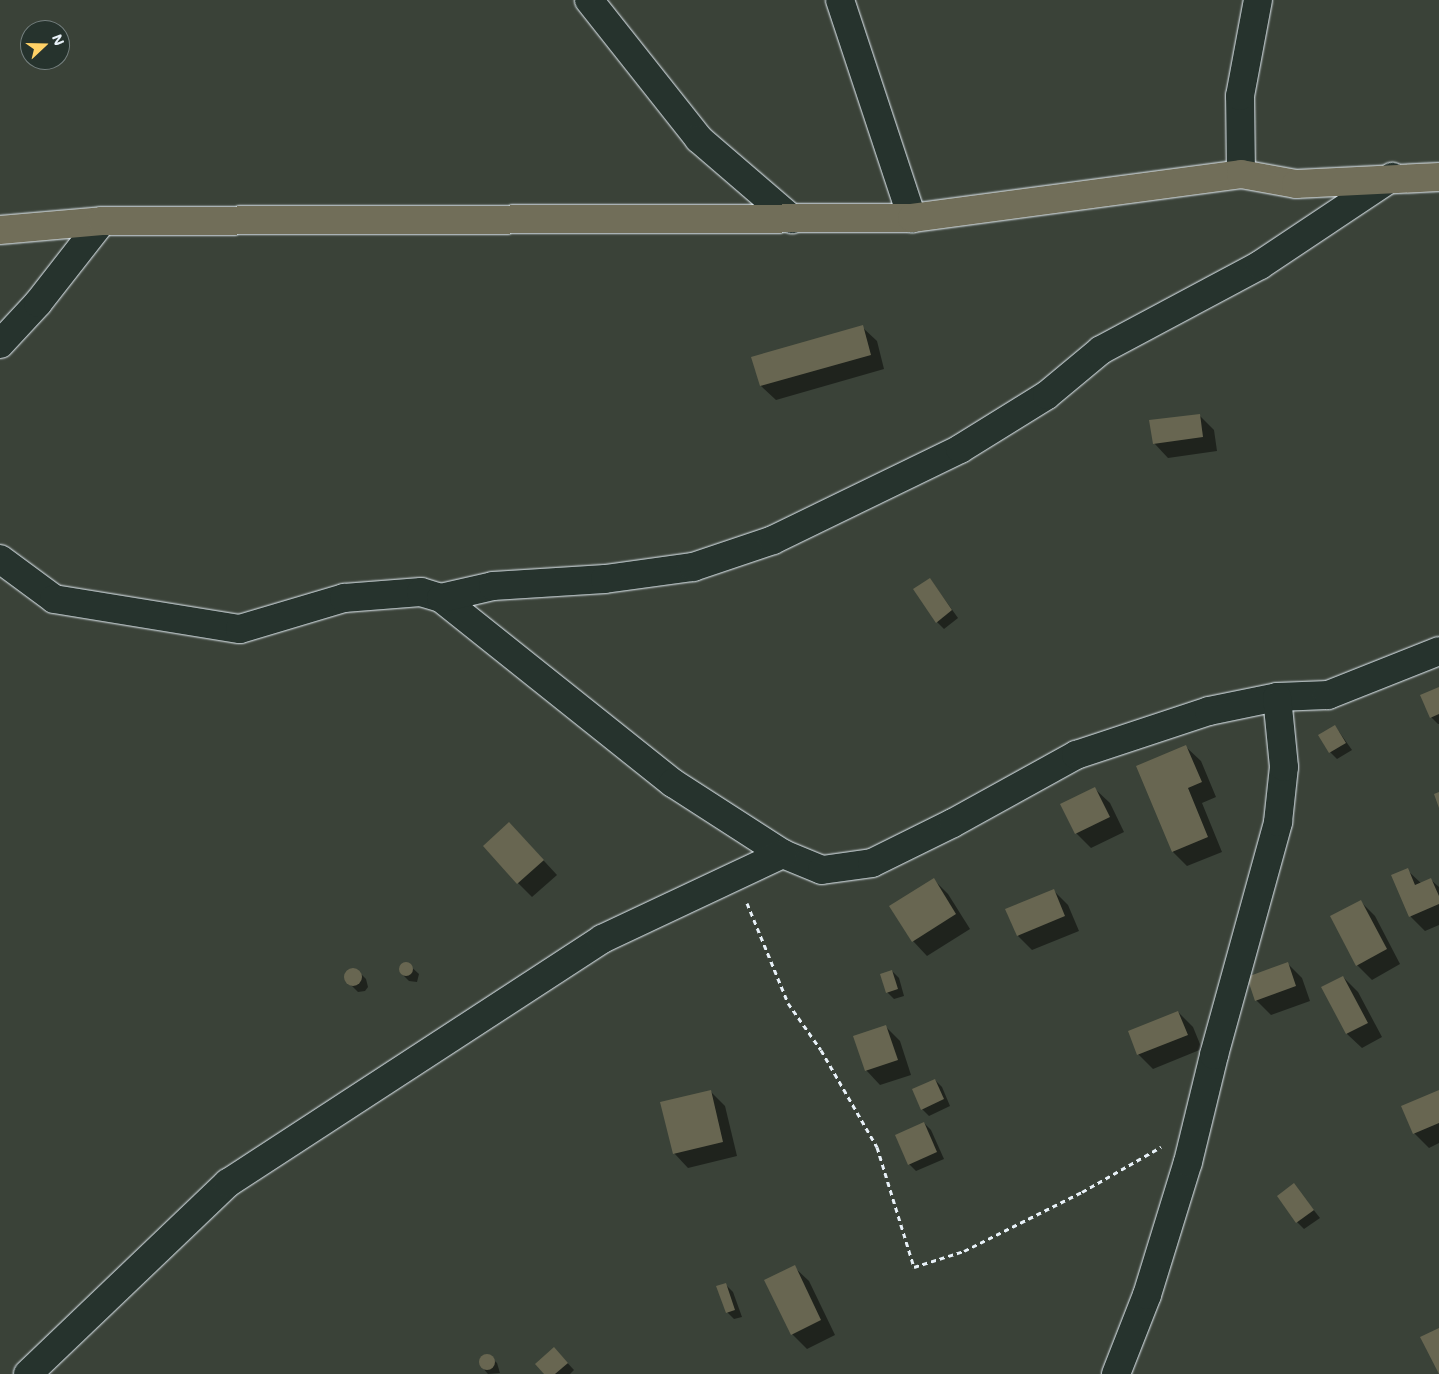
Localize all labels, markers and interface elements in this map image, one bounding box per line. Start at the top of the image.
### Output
north arrow [20,20,70,70]
text: N [48,31,69,48]

